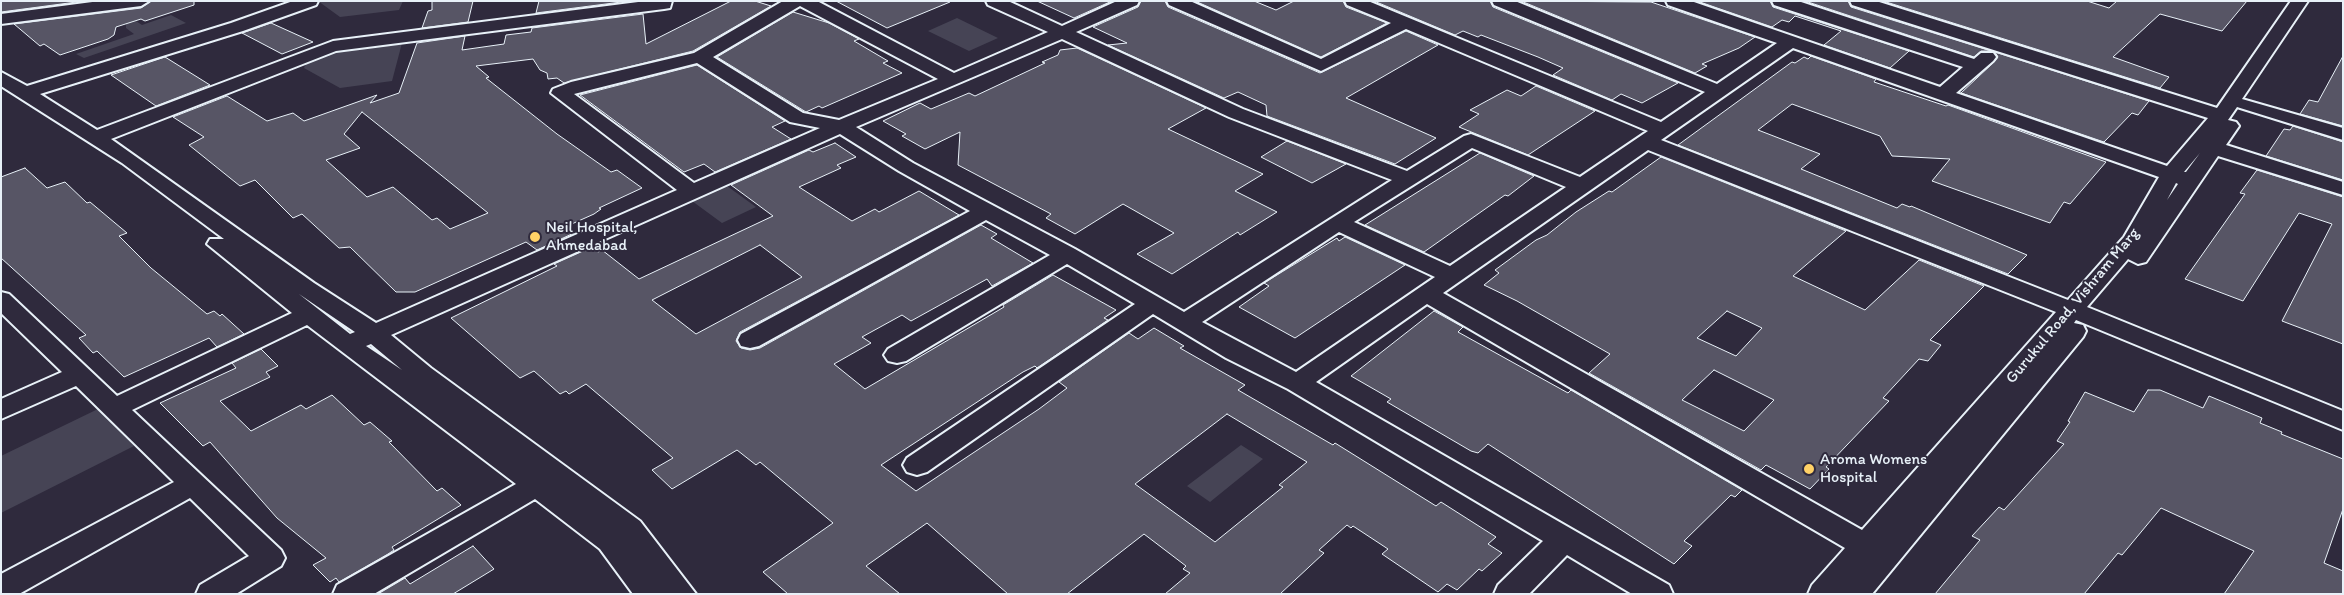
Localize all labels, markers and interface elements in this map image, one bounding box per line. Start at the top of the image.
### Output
place label: Neil Hospital, Ahmedabad [546,218,638,256]
street label: Gurukul Road, Vishram Marg [2002,224,2144,388]
marker: Neil Hospital, Ahmedabad [528,230,542,244]
place label: Aroma Womens Hospital [1820,450,1927,488]
marker: Aroma Womens Hospital [1802,462,1816,476]

